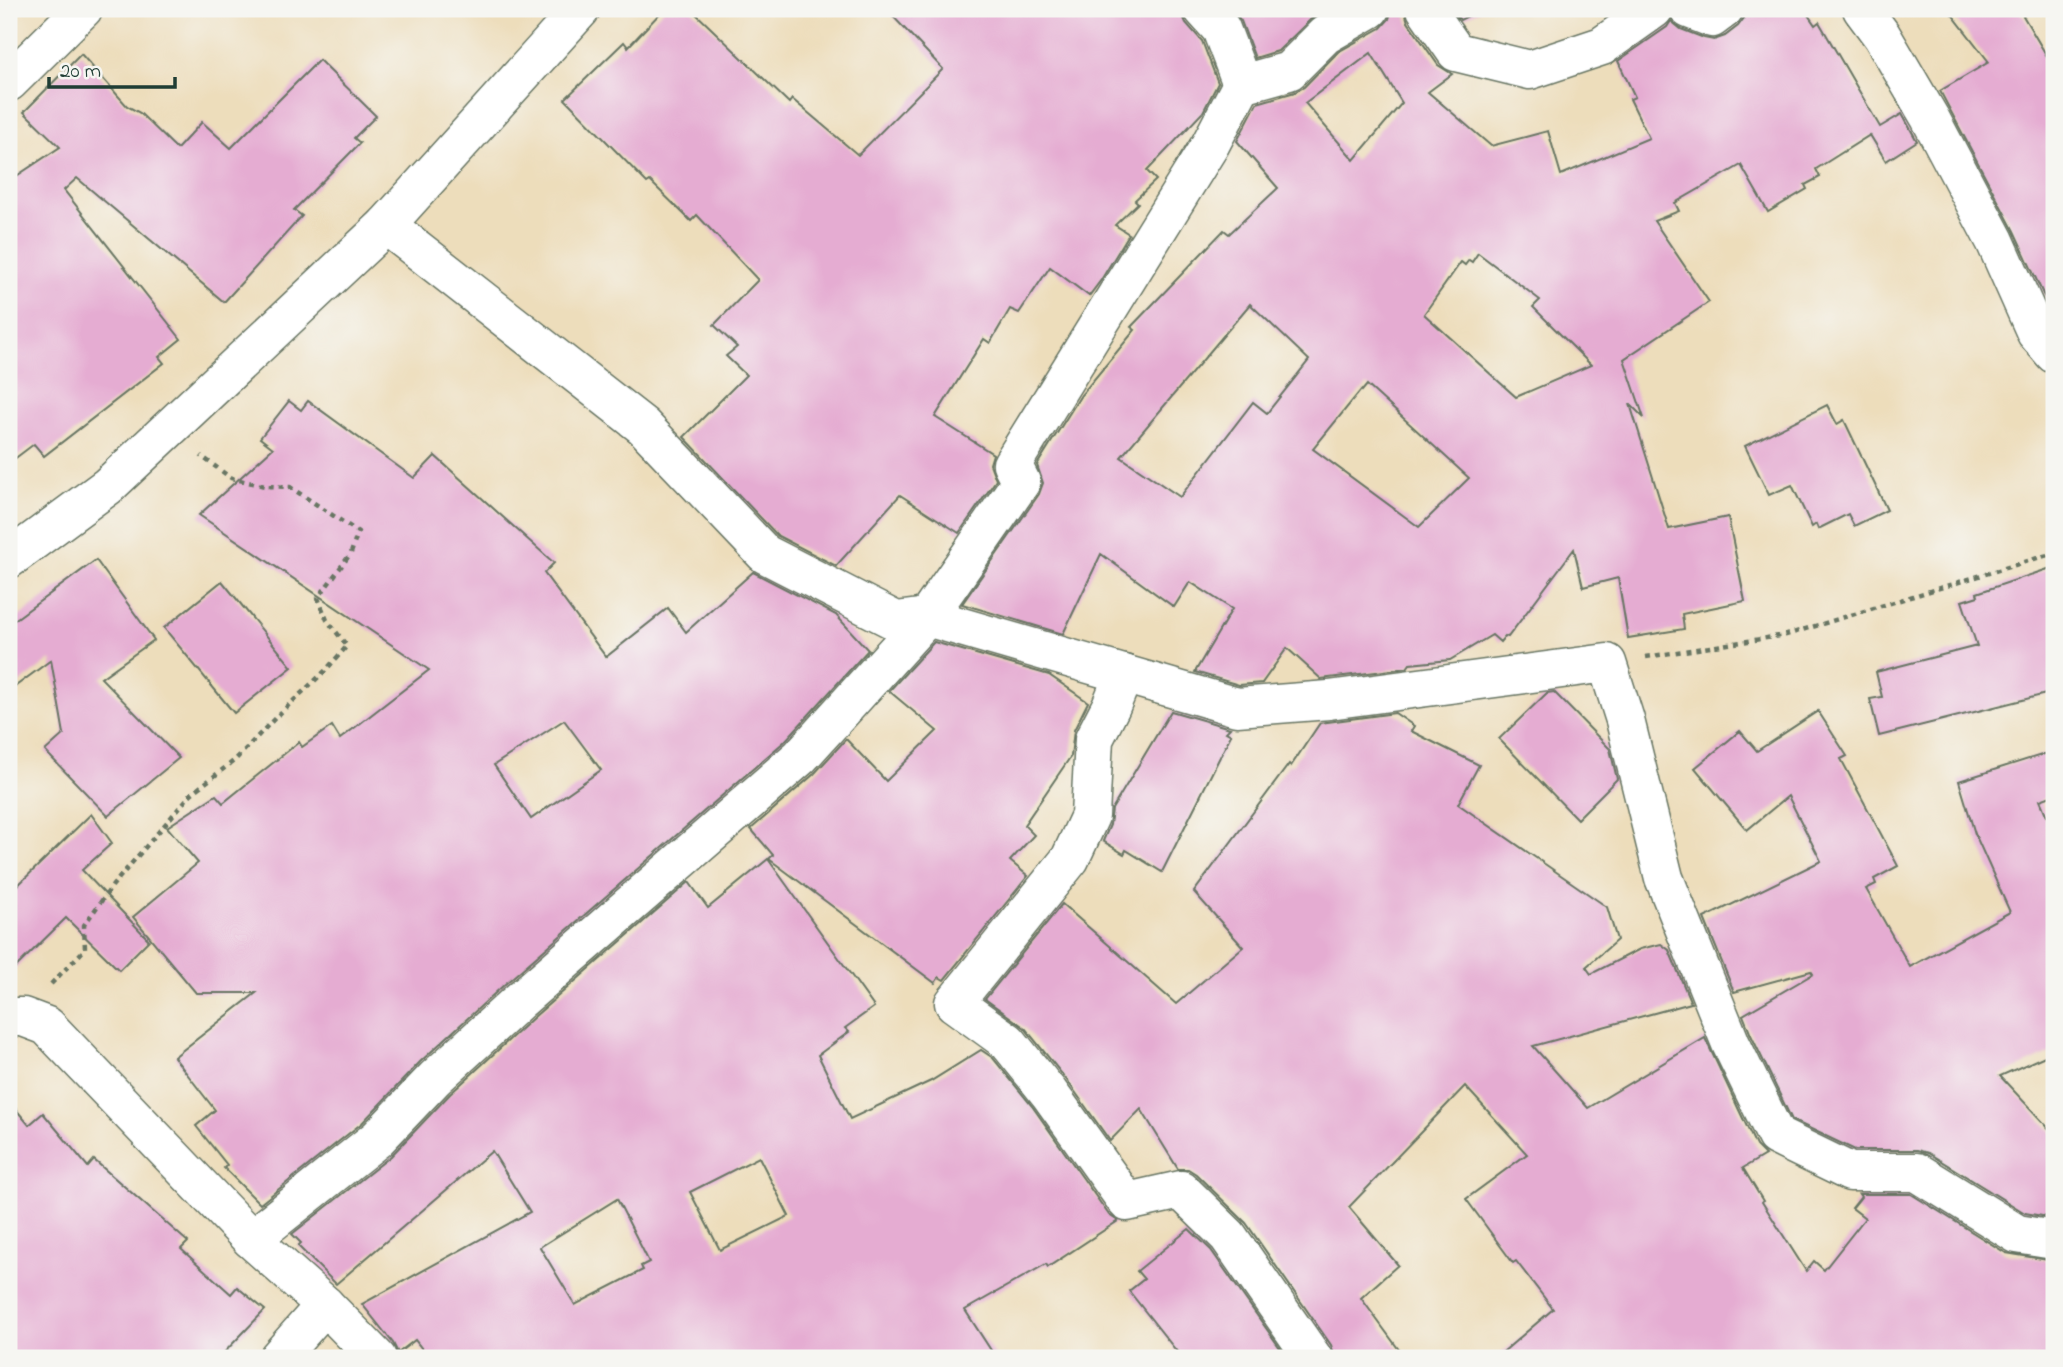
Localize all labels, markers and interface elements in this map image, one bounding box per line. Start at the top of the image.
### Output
scale bar [49,46,175,90]
text: 20 m [60,57,101,87]

